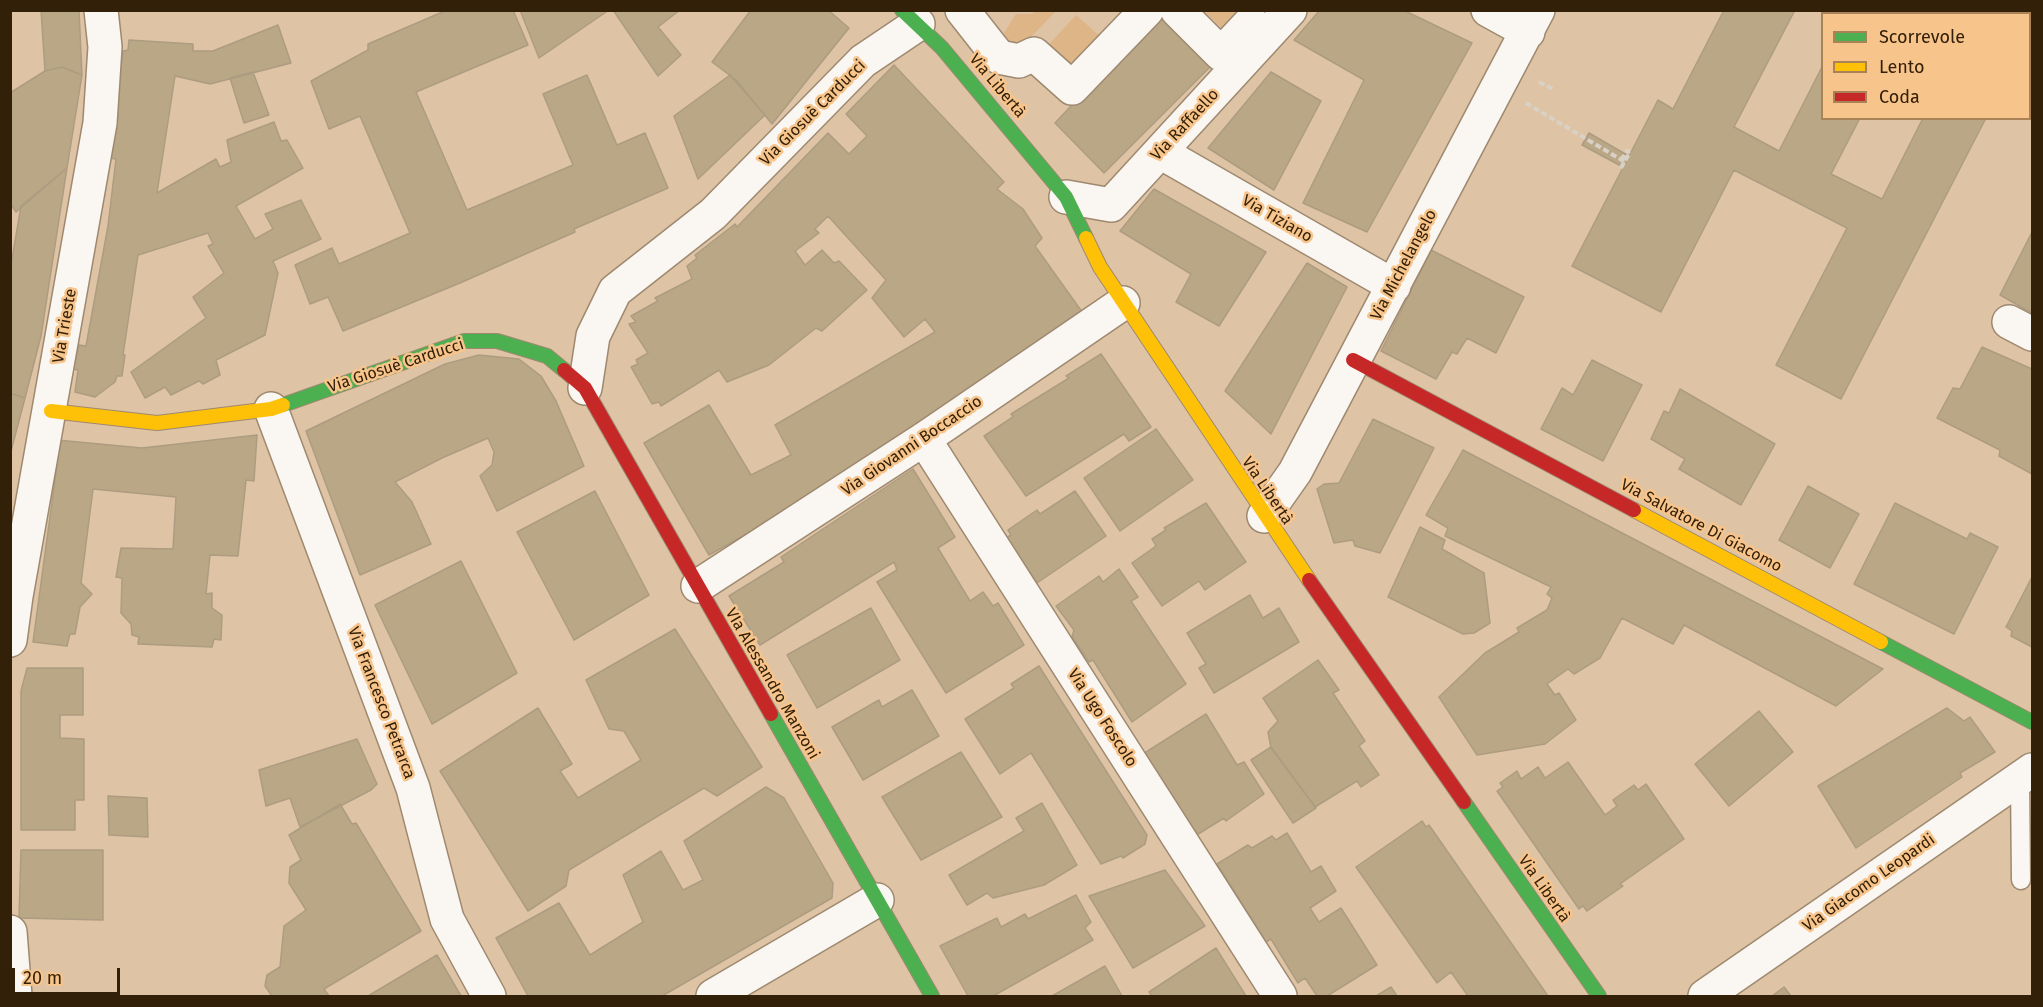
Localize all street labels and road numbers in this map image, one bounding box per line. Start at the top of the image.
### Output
street label: Via Libertà [965,50,1029,122]
street label: Via Giosuè Carducci [756,56,870,170]
street label: Via Raffaello [1147,85,1223,165]
street label: Via Tiziano [1238,191,1316,247]
street label: Via Michelangelo [1367,206,1441,324]
street label: Via Trieste [49,287,81,365]
street label: Via Giosuè Carducci [326,335,466,397]
street label: Via Giovanni Boccaccio [838,392,986,500]
street label: Via Libertà [1237,453,1297,529]
street label: Via Salvatore Di Giacomo [1617,475,1785,577]
street label: VIa Alessandro Manzoni [721,605,823,763]
street label: Via Francesco Petrarca [343,624,419,782]
street label: Via Ugo Foscolo [1063,665,1141,771]
street label: Via Giacomo Leopardi [1799,830,1939,936]
street label: Via Libertà [1514,852,1574,926]

